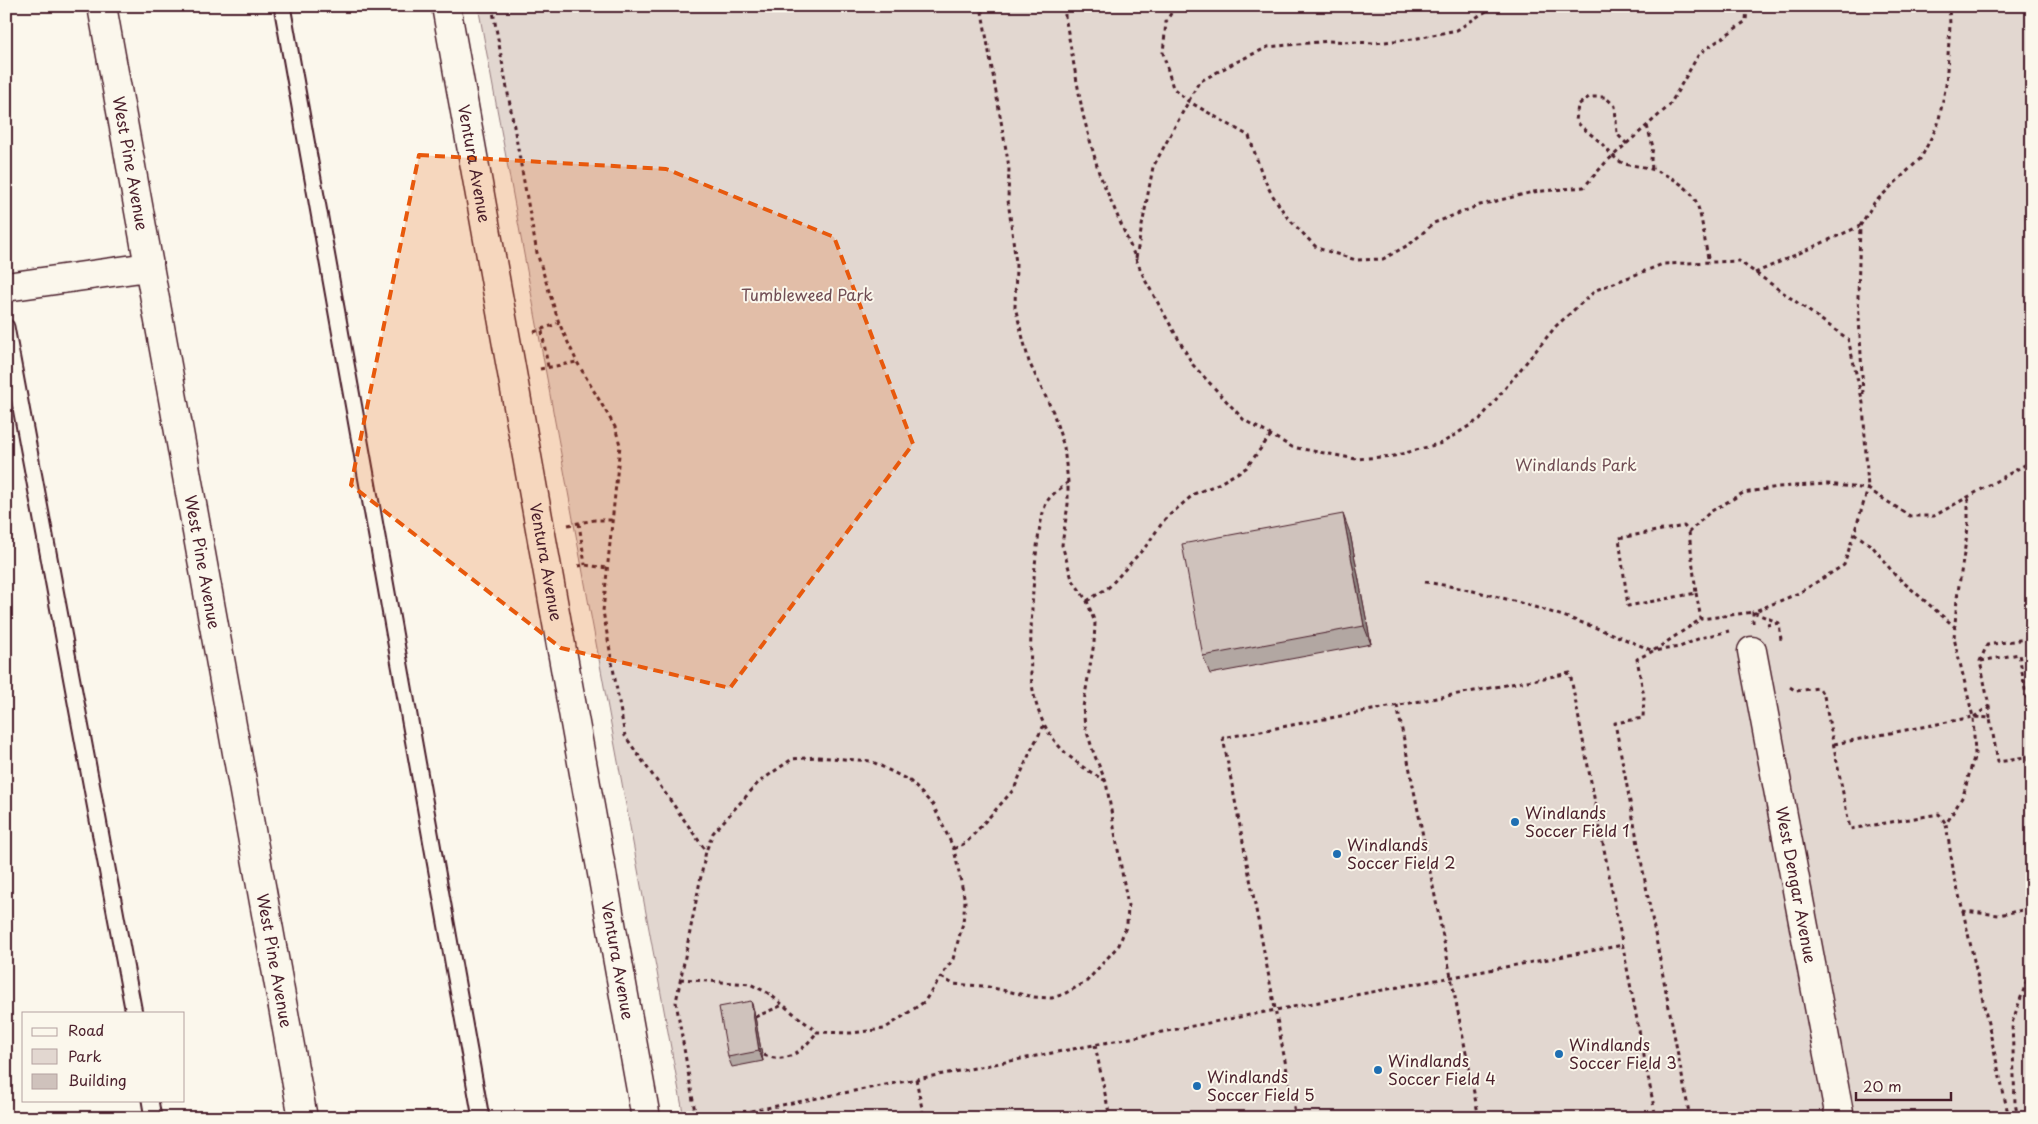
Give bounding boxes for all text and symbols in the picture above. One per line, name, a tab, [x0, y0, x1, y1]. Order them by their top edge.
street label: West Pine Avenue	[108, 94, 155, 233]
street label: Ventura Avenue	[453, 102, 498, 225]
park label: Tumbleweed Park	[741, 282, 873, 306]
park label: Windlands Park	[1515, 452, 1637, 476]
street label: West Pine Avenue	[180, 493, 227, 631]
street label: Ventura Avenue	[525, 501, 569, 623]
place label: Windlands Soccer Field 1	[1525, 800, 1629, 842]
street label: West Dengar Avenue	[1771, 804, 1824, 965]
marker: Windlands Soccer Field 1	[1509, 816, 1521, 828]
place label: Windlands Soccer Field 2	[1347, 832, 1456, 874]
marker: Windlands Soccer Field 2	[1331, 848, 1343, 860]
street label: West Pine Avenue	[252, 891, 299, 1030]
street label: Ventura Avenue	[596, 900, 641, 1022]
legend	[22, 1012, 185, 1102]
text: Road	[68, 1018, 104, 1041]
place label: Windlands Soccer Field 3	[1569, 1032, 1677, 1074]
text: Park	[68, 1044, 102, 1067]
place label: Windlands Soccer Field 4	[1388, 1048, 1496, 1090]
marker: Windlands Soccer Field 3	[1553, 1048, 1565, 1060]
place label: Windlands Soccer Field 5	[1207, 1064, 1315, 1106]
marker: Windlands Soccer Field 4	[1372, 1064, 1384, 1076]
text: Building	[68, 1068, 127, 1091]
scale bar	[1856, 1069, 1950, 1101]
text: 20 m	[1863, 1074, 1902, 1097]
marker: Windlands Soccer Field 5	[1191, 1080, 1203, 1092]

